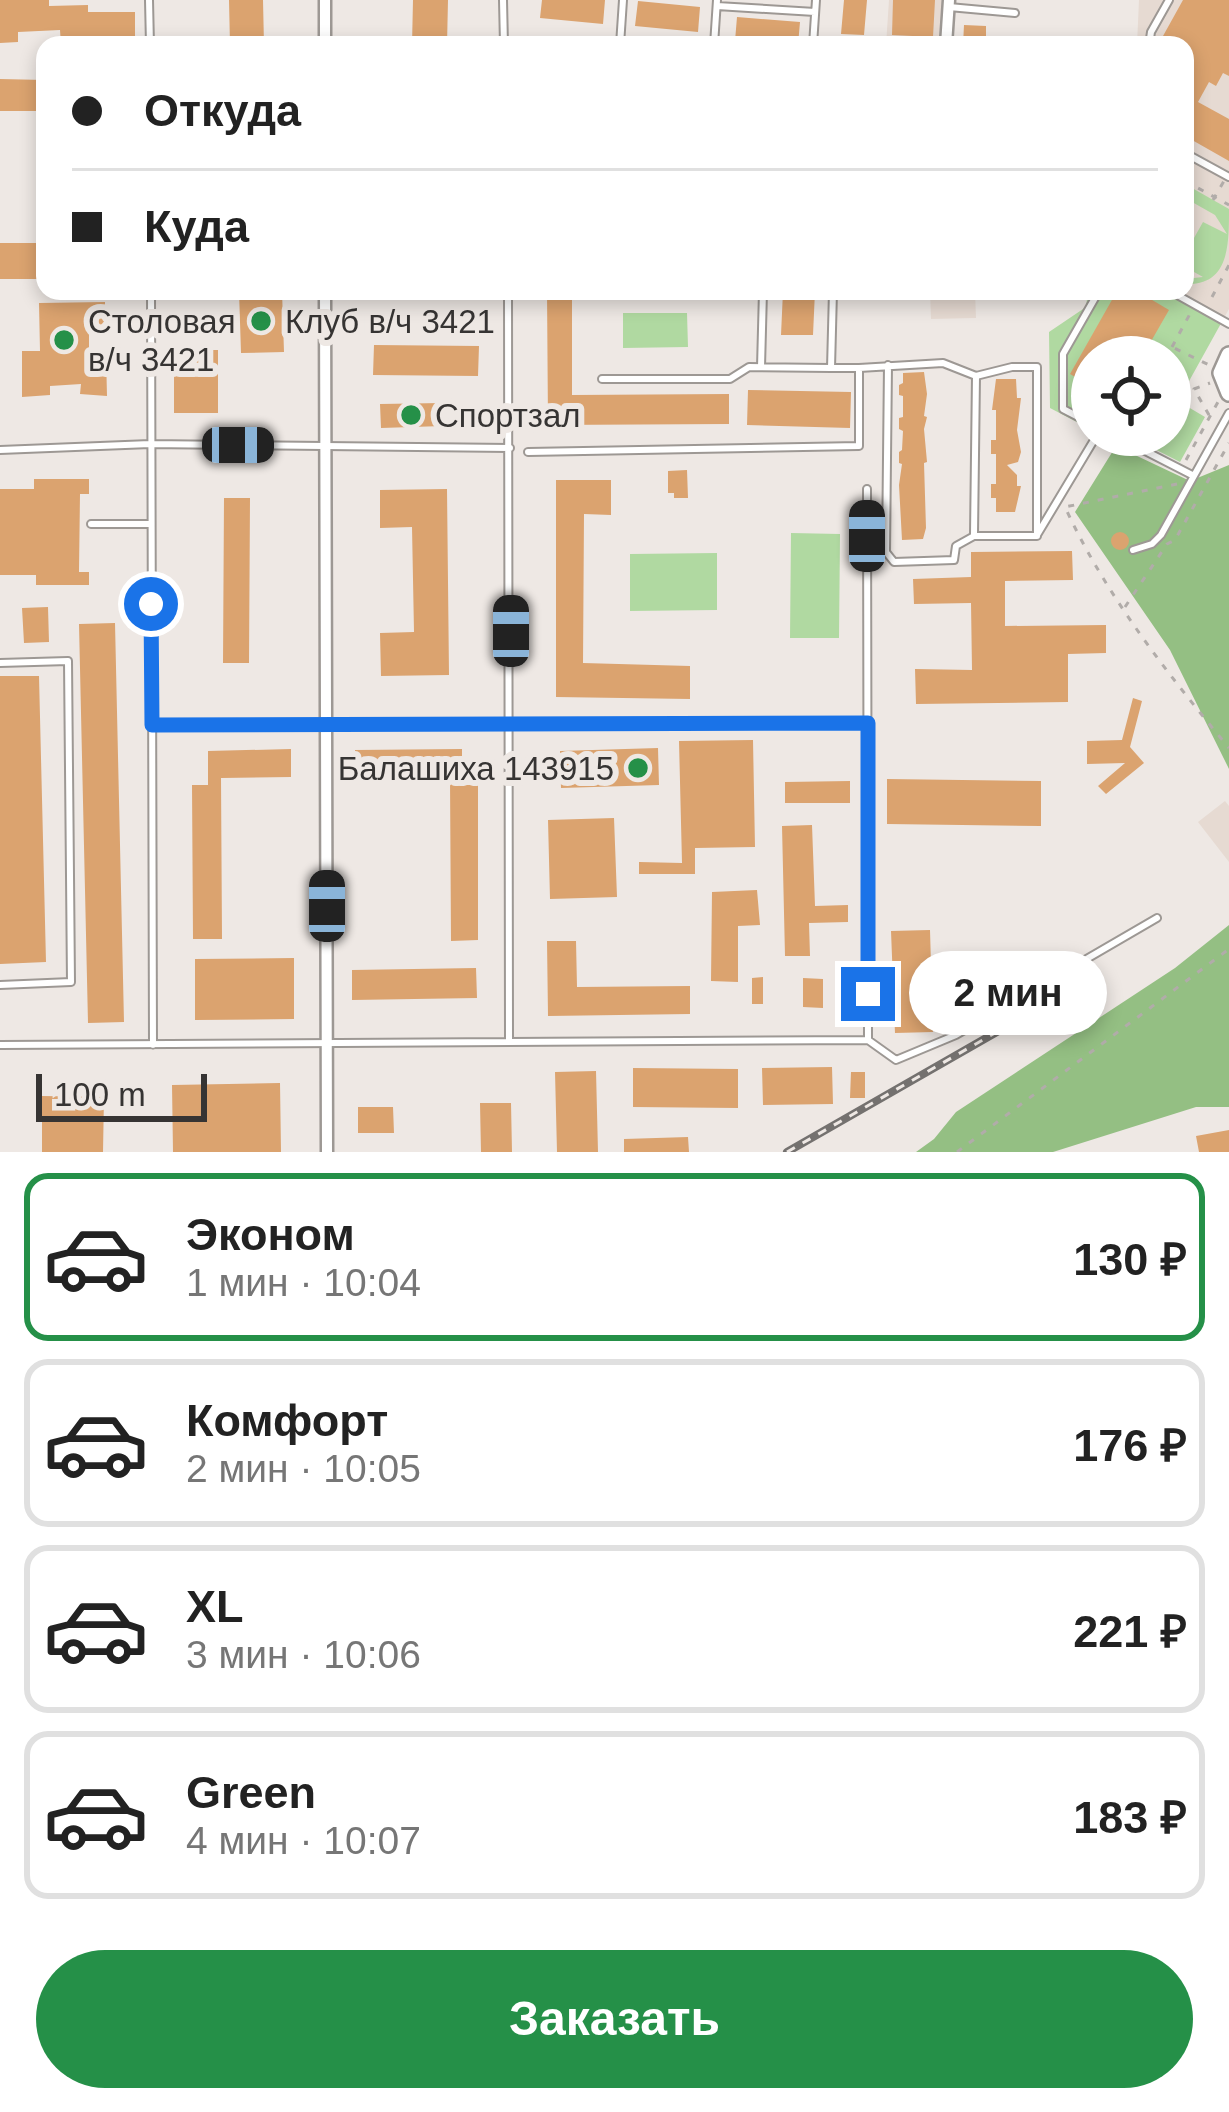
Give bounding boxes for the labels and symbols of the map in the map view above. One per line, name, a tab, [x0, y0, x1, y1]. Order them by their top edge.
place label: Столовая в/ч 3421	[88, 303, 236, 378]
place label: Клуб в/ч 3421	[285, 303, 495, 340]
marker: Клуб в/ч 3421	[248, 308, 274, 334]
marker: Столовая в/ч 3421	[51, 327, 77, 353]
place label: Спортзал	[435, 397, 581, 434]
marker: Спортзал	[398, 402, 424, 428]
car	[202, 427, 274, 463]
car	[849, 500, 885, 572]
route start	[124, 577, 178, 631]
car	[493, 595, 529, 667]
place label: Балашиха 143915	[338, 750, 614, 787]
marker: Балашиха 143915	[625, 755, 651, 781]
car	[309, 870, 345, 942]
callout: 2 мин	[910, 952, 1108, 1036]
route end	[841, 967, 895, 1021]
scale bar	[36, 1068, 207, 1121]

